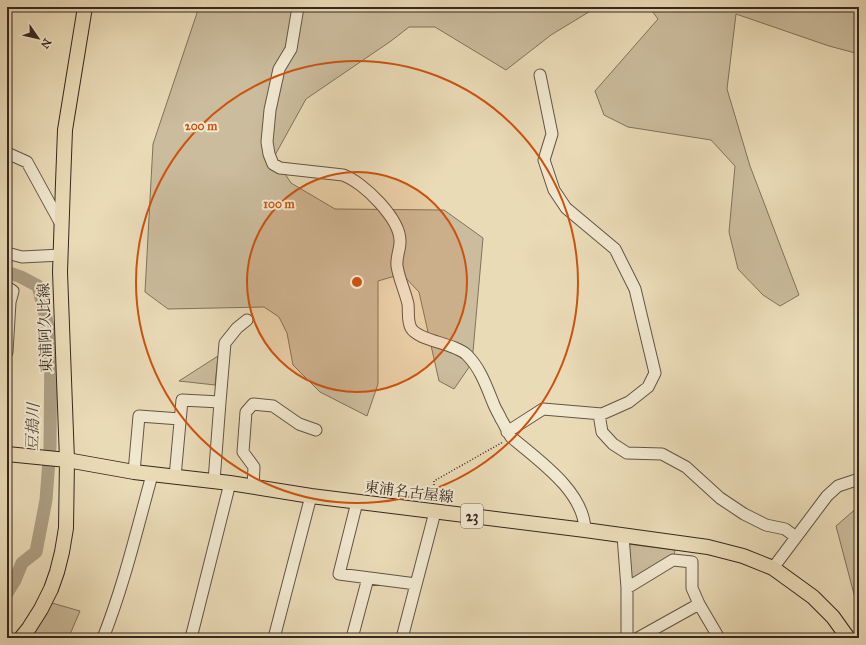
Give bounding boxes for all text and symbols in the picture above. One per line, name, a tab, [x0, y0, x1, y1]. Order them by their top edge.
north arrow	[18, 18, 58, 58]
text: N	[38, 36, 54, 51]
text: 200 m	[185, 119, 218, 133]
text: 100 m	[263, 197, 296, 211]
centre of rings	[350, 275, 364, 289]
street label: 東浦阿久比線	[34, 283, 56, 373]
water label: 豆搗川	[22, 401, 43, 451]
street label: 東浦名古屋線	[363, 478, 455, 506]
road number: 23	[461, 504, 483, 528]

